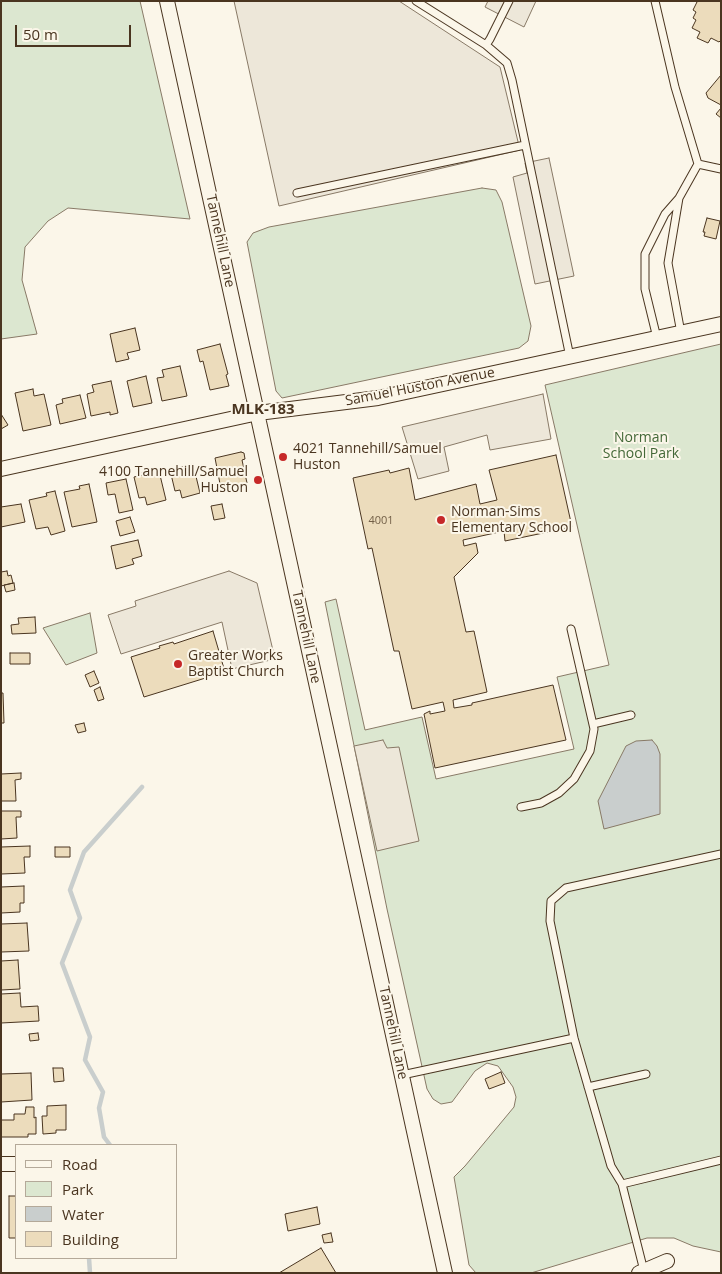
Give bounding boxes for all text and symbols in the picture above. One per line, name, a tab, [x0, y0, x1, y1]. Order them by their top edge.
scale bar	[18, 15, 134, 47]
text: 50 m	[23, 24, 58, 44]
street label: Tannehill Lane	[202, 193, 238, 289]
street label: Samuel Huston Avenue	[344, 364, 496, 410]
district label: MLK-183	[231, 401, 295, 419]
park label: Norman School Park	[603, 430, 679, 462]
place label: 4021 Tannehill/Samuel Huston	[293, 441, 442, 474]
marker: 4021 Tannehill/Samuel Huston	[277, 451, 289, 463]
place label: 4100 Tannehill/Samuel Huston	[99, 464, 248, 497]
marker: 4100 Tannehill/Samuel Huston	[252, 474, 264, 486]
place label: Norman-Sims Elementary School	[451, 504, 572, 536]
house number: 4001	[368, 514, 394, 528]
marker: Norman-Sims Elementary School	[435, 514, 447, 526]
street label: Tannehill Lane	[288, 589, 324, 685]
place label: Greater Works Baptist Church	[188, 648, 284, 680]
marker: Greater Works Baptist Church	[172, 658, 184, 670]
street label: Tannehill Lane	[375, 985, 411, 1081]
legend	[15, 1144, 178, 1259]
text: Road	[62, 1154, 98, 1174]
text: Park	[62, 1179, 93, 1199]
text: Water	[62, 1204, 104, 1224]
text: Building	[62, 1229, 119, 1249]

